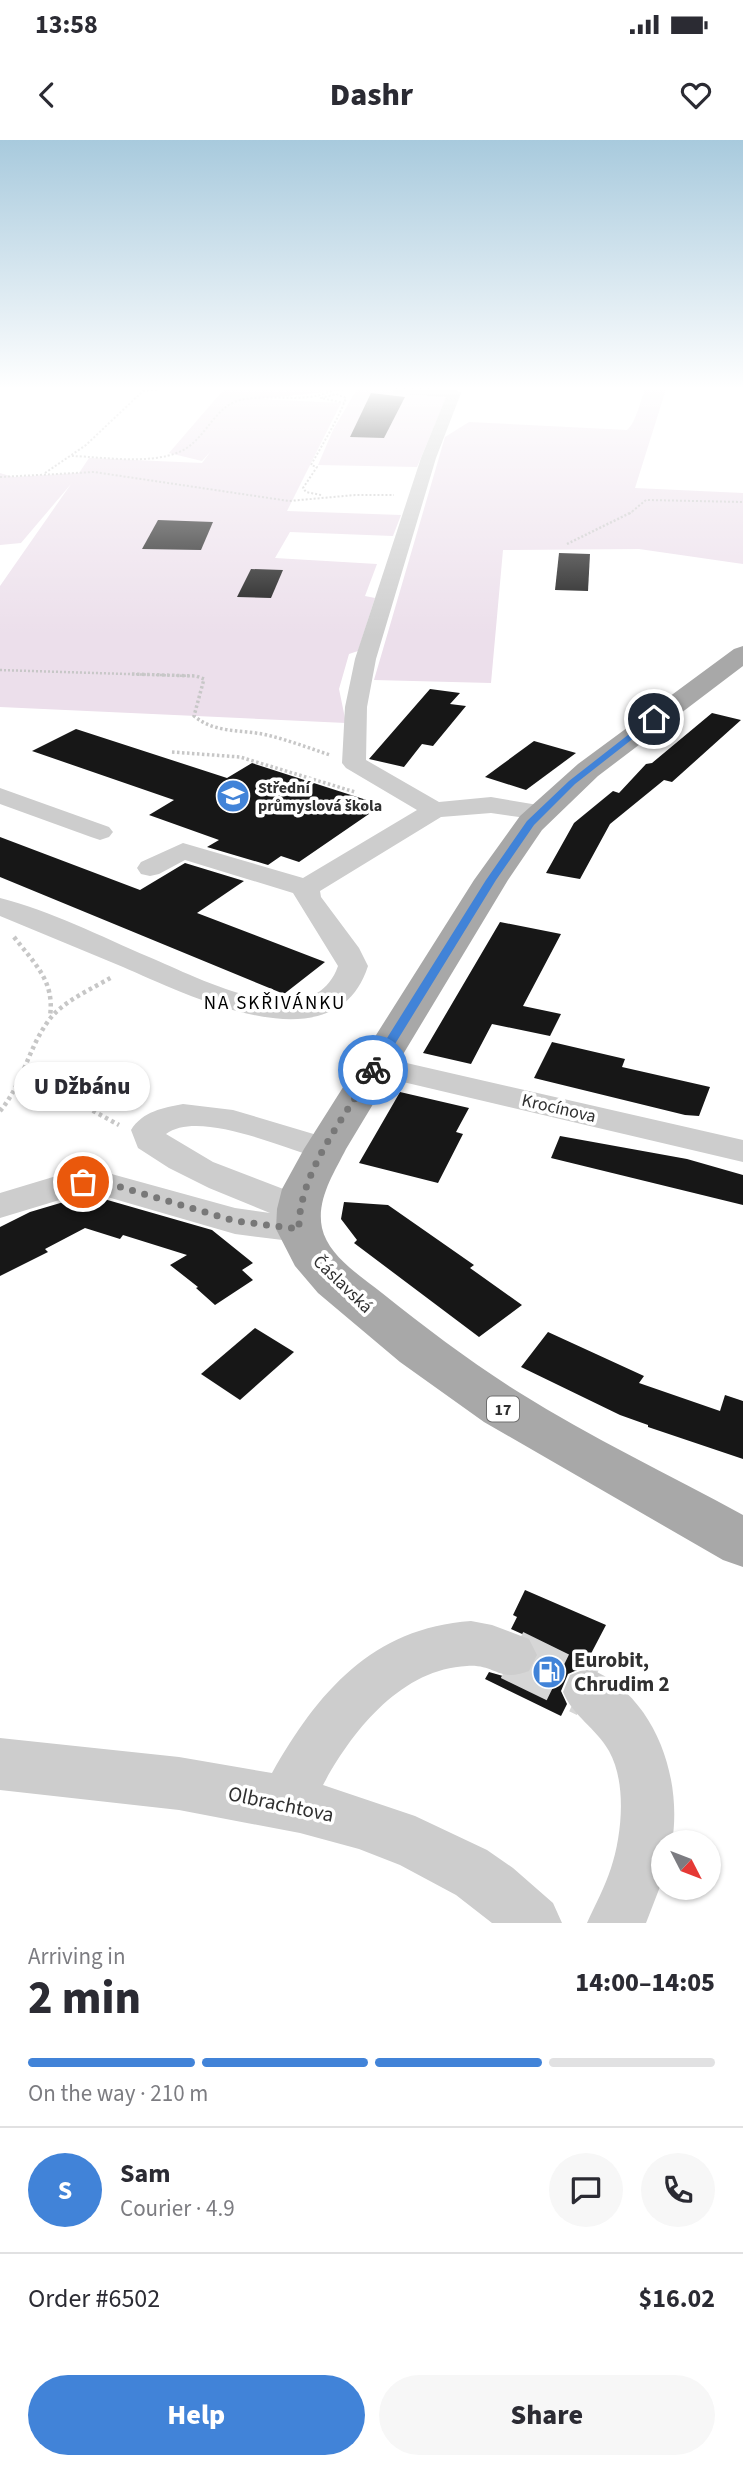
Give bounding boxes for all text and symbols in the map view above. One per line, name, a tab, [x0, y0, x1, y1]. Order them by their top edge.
text: 13:58	[35, 6, 98, 43]
text: Dashr	[330, 72, 413, 118]
icon: back	[28, 76, 66, 114]
icon: heart	[677, 76, 715, 114]
pin	[624, 689, 684, 749]
icon: home	[635, 700, 673, 738]
school or university icon: Střední průmyslová škola	[214, 777, 252, 815]
place label: Střední průmyslová škola	[258, 777, 382, 817]
district label: NA SKŘIVÁNKU	[204, 990, 346, 1017]
courier	[338, 1035, 408, 1105]
icon: bike	[354, 1051, 392, 1089]
callout: U Džbánu	[15, 1063, 151, 1112]
text: U Džbánu	[34, 1070, 130, 1103]
street label: Krocínova	[519, 1088, 599, 1129]
pin	[53, 1152, 113, 1212]
icon: bag	[64, 1163, 102, 1201]
street label: Čáslavská	[307, 1250, 378, 1319]
road number: 17	[487, 1396, 519, 1422]
place label: Eurobit, Chrudim 2	[574, 1645, 670, 1699]
fuel station icon: Eurobit, Chrudim 2	[530, 1653, 568, 1691]
street label: Olbrachtova	[225, 1778, 337, 1830]
north arrow	[651, 1830, 721, 1900]
map controls	[651, 1830, 721, 1900]
text: Arriving in	[28, 1940, 126, 1973]
text: 14:00–14:05	[575, 1964, 715, 2001]
text: 2 min	[28, 1966, 141, 2031]
text: On the way · 210 m	[28, 2077, 208, 2110]
button: chat	[549, 2153, 623, 2227]
button: phone	[641, 2153, 715, 2227]
text: Sam	[120, 2155, 170, 2192]
text: S	[58, 2172, 72, 2209]
text: Courier · 4.9	[120, 2192, 235, 2225]
text: Order #6502	[28, 2280, 160, 2317]
text: $16.02	[639, 2280, 715, 2317]
button: Help	[28, 2375, 365, 2455]
button: Share	[379, 2375, 715, 2455]

